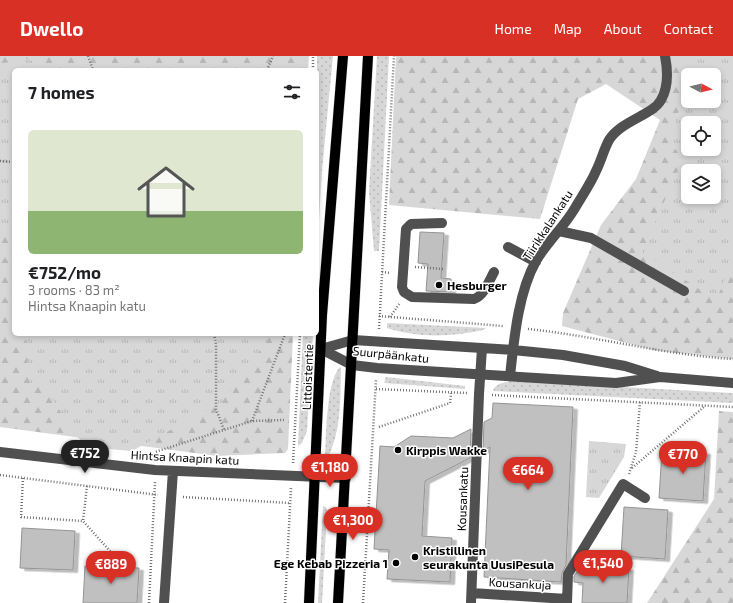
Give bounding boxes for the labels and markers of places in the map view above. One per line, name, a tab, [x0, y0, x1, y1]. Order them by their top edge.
place label: Hesburger	[447, 278, 507, 292]
marker: Hesburger	[434, 280, 444, 290]
pin: €752	[61, 440, 109, 474]
pin: €770	[659, 441, 707, 475]
place label: Kirppis Wakke	[406, 443, 487, 457]
marker: Kirppis Wakke	[393, 445, 403, 455]
pin: €1,180	[297, 454, 363, 488]
pin: €664	[504, 457, 552, 491]
pin: €1,300	[320, 507, 386, 541]
place label: Kristillinen seurakunta UusiPesula	[423, 543, 554, 571]
pin: €1,540	[570, 550, 636, 584]
pin: €889	[87, 551, 135, 585]
marker: Kristillinen seurakunta UusiPesula	[410, 552, 420, 562]
place label: Ege Kebab Pizzeria 1	[274, 556, 388, 570]
marker: Ege Kebab Pizzeria 1	[391, 558, 401, 568]

